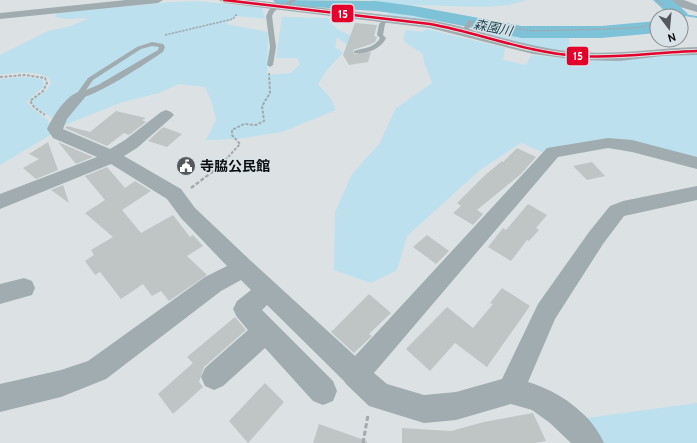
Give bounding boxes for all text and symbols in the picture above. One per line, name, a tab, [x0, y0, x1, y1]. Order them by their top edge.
line badge: 15	[331, 4, 354, 23]
text: 15	[338, 7, 348, 21]
north arrow	[649, 8, 689, 48]
water label: 森園川	[472, 15, 516, 39]
text: N	[666, 30, 677, 45]
line badge: 15	[566, 46, 589, 66]
text: 15	[573, 49, 583, 63]
public building icon: 寺脇公民館	[175, 155, 197, 177]
place label: 寺脇公民館	[200, 157, 270, 175]

